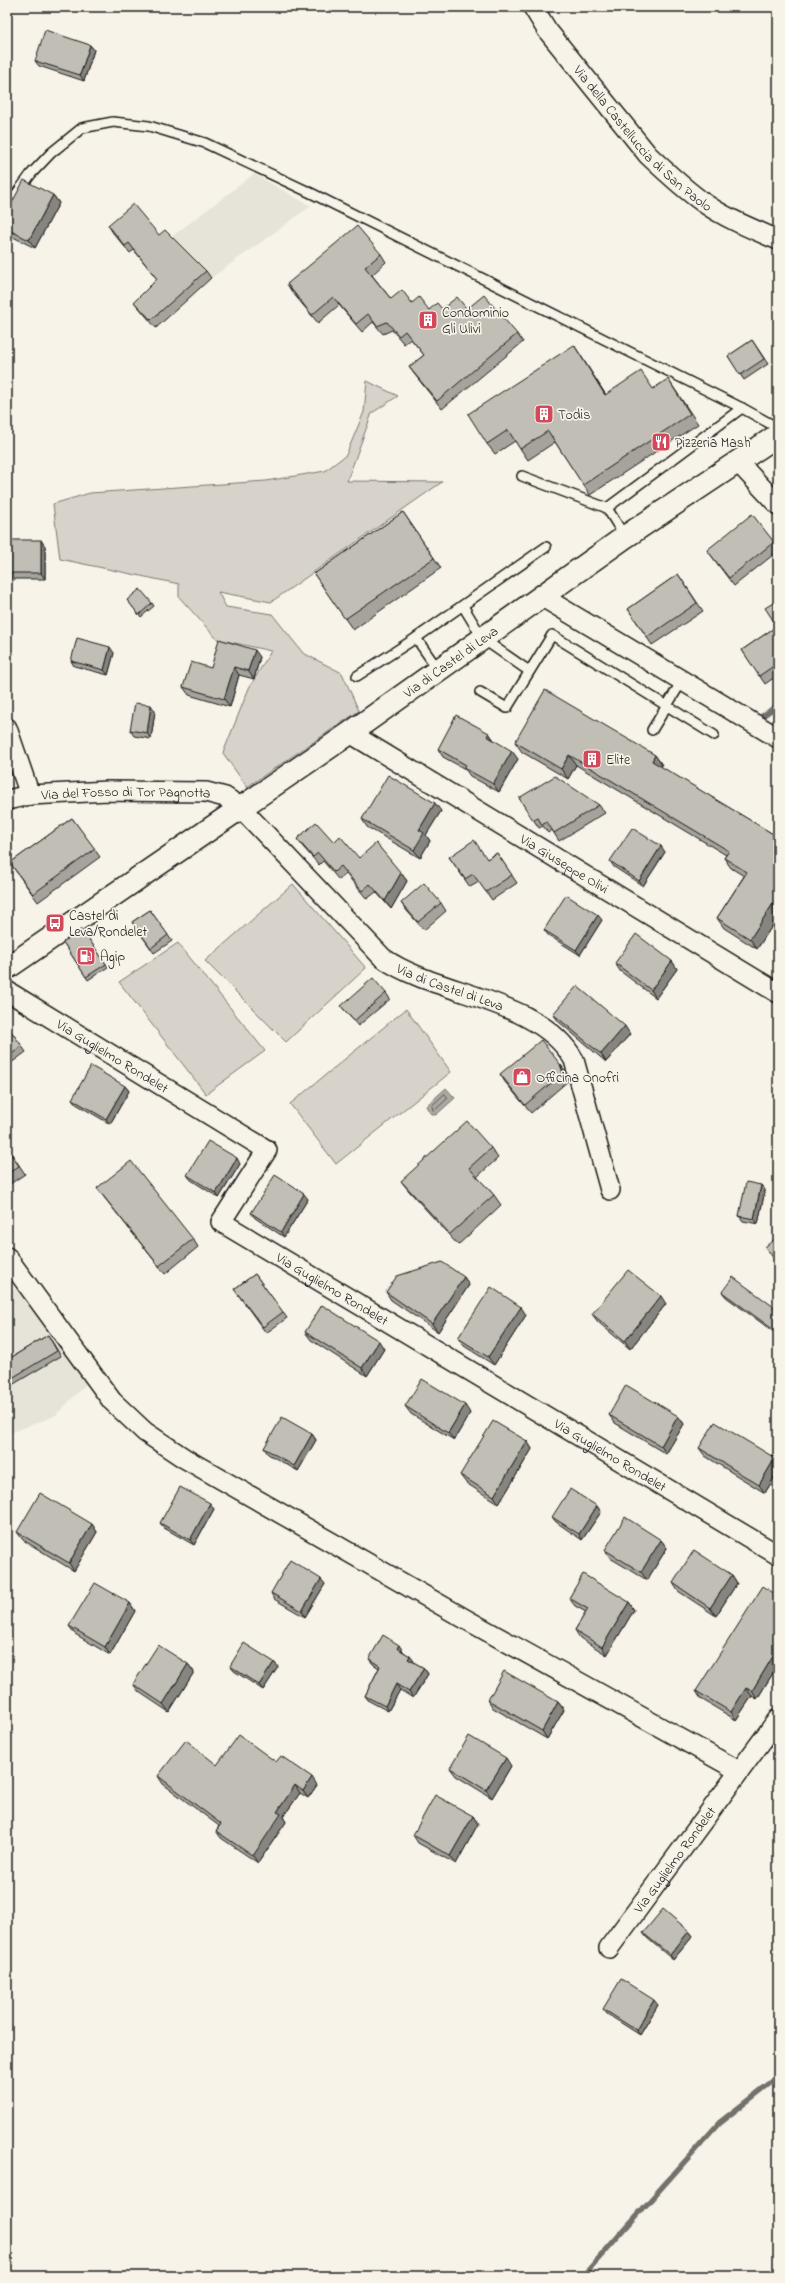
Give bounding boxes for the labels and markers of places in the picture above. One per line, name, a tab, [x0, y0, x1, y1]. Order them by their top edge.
place label: Condominio Gli Ulivi	[442, 303, 509, 340]
building icon: Condominio Gli Ulivi	[417, 309, 439, 331]
building icon: Todis	[533, 403, 555, 425]
place label: Todis	[558, 405, 590, 426]
restaurant icon: Pizzeria Mash	[650, 431, 672, 453]
place label: Pizzeria Mash	[675, 433, 751, 454]
building icon: Elite	[581, 748, 603, 770]
place label: Elite	[606, 750, 631, 771]
place label: Castel di Leva/Rondelet	[69, 906, 147, 943]
bus stop icon: Castel di Leva/Rondelet	[44, 912, 66, 934]
fuel station icon: Agip	[75, 945, 97, 967]
place label: Agip	[100, 947, 125, 969]
shop icon: Officina Onofri	[511, 1066, 533, 1088]
place label: Officina Onofri	[536, 1068, 619, 1089]

